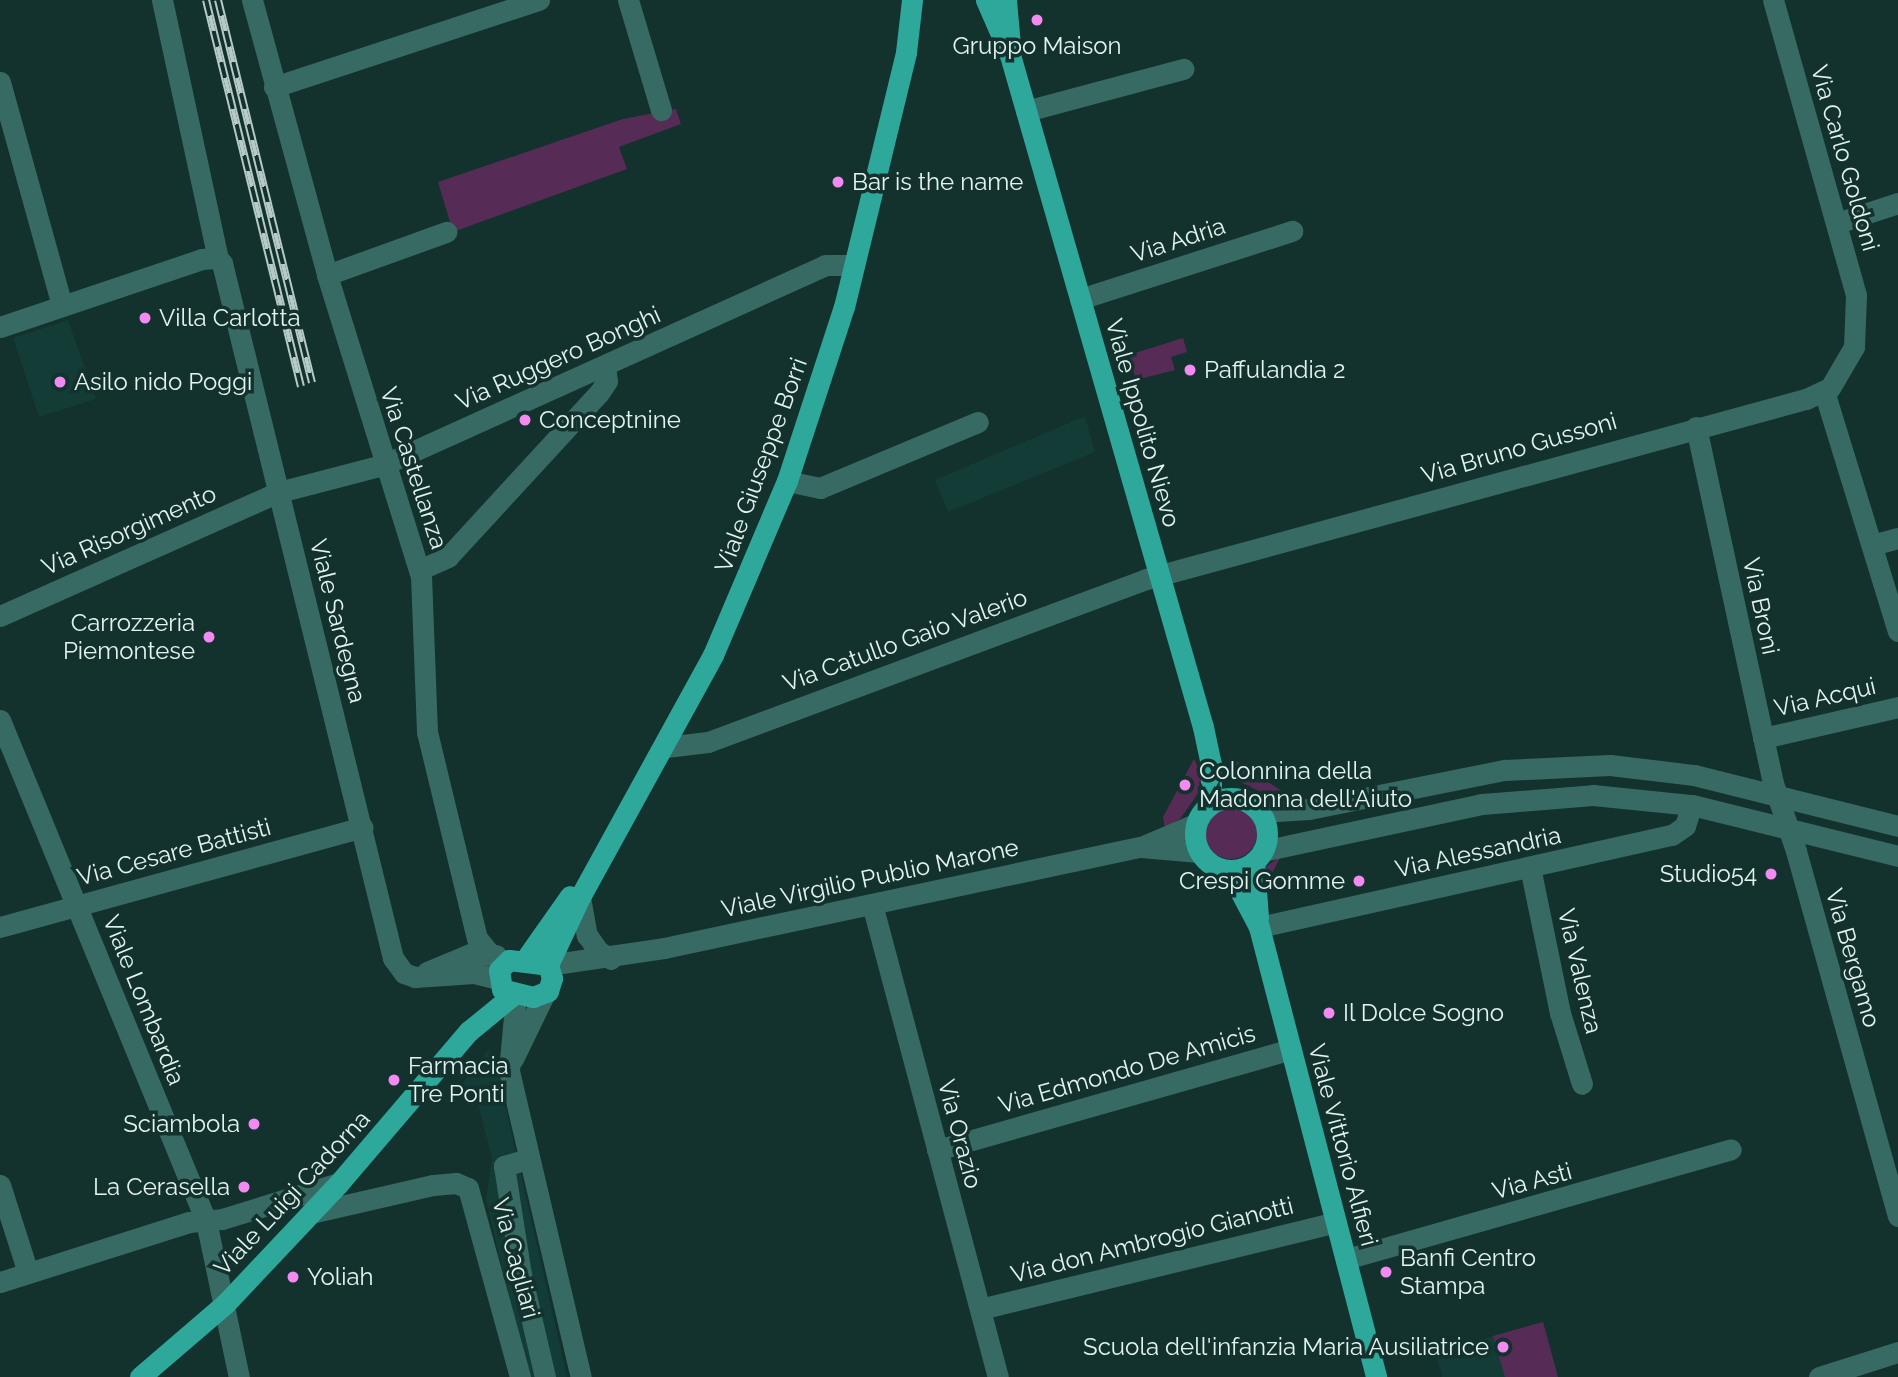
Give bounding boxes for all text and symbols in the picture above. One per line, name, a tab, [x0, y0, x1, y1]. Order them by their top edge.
marker: Gruppo Maison	[1029, 12, 1045, 28]
place label: Gruppo Maison	[953, 32, 1121, 60]
street label: Via Carlo Goldoni	[1805, 62, 1885, 254]
place label: Bar is the name	[852, 168, 1024, 196]
marker: Bar is the name	[830, 174, 846, 190]
street label: Via Adria	[1127, 211, 1229, 269]
street label: Via Ruggero Bonghi	[451, 300, 665, 416]
place label: Villa Carlotta	[159, 304, 301, 332]
marker: Villa Carlotta	[137, 310, 153, 326]
street label: Viale Ippolito Nievo	[1099, 316, 1187, 530]
street label: Viale Giuseppe Borri	[709, 354, 813, 576]
place label: Paffulandia 2	[1204, 356, 1345, 384]
marker: Paffulandia 2	[1182, 362, 1198, 378]
place label: Asilo nido Poggi	[74, 368, 252, 396]
marker: Asilo nido Poggi	[52, 374, 68, 390]
street label: Via Castellanza	[374, 383, 454, 553]
place label: Conceptnine	[539, 406, 681, 434]
street label: Via Bruno Gussoni	[1418, 406, 1620, 490]
marker: Conceptnine	[517, 412, 533, 428]
street label: Via Risorgimento	[37, 479, 221, 581]
street label: Viale Sardegna	[304, 536, 372, 706]
street label: Via Broni	[1737, 555, 1785, 657]
street label: Via Catullo Gaio Valerio	[779, 582, 1031, 698]
place label: Carrozzeria Piemontese	[63, 609, 195, 665]
marker: Carrozzeria Piemontese	[201, 629, 217, 645]
street label: Via Acqui	[1771, 671, 1879, 723]
place label: Colonnina della Madonna dell'Aiuto	[1199, 757, 1412, 813]
marker: Colonnina della Madonna dell'Aiuto	[1177, 777, 1193, 793]
street label: Via Cesare Battisti	[74, 812, 274, 892]
street label: Via Alessandria	[1392, 820, 1564, 884]
street label: Viale Virgilio Publio Marone	[718, 832, 1022, 924]
place label: Studio54	[1660, 860, 1757, 888]
marker: Studio54	[1763, 866, 1779, 882]
place label: Crespi Gomme	[1179, 867, 1345, 895]
marker: Crespi Gomme	[1351, 873, 1367, 889]
street label: Via Bergamo	[1819, 885, 1887, 1031]
street label: Via Valenza	[1552, 905, 1608, 1037]
street label: Viale Lombardia	[97, 911, 191, 1089]
place label: Il Dolce Sogno	[1343, 999, 1505, 1027]
marker: Il Dolce Sogno	[1321, 1005, 1337, 1021]
street label: Via Edmondo De Amicis	[995, 1018, 1259, 1120]
street label: Viale Vittorio Alfieri	[1302, 1040, 1384, 1250]
place label: Farmacia Tre Ponti	[408, 1052, 509, 1108]
marker: Farmacia Tre Ponti	[386, 1072, 402, 1088]
street label: Via Orazio	[932, 1076, 988, 1192]
street label: Viale Luigi Cadorna	[208, 1104, 376, 1282]
place label: Sciambola	[123, 1110, 240, 1138]
marker: Sciambola	[246, 1116, 262, 1132]
street label: Via Asti	[1489, 1157, 1575, 1205]
place label: La Cerasella	[93, 1173, 230, 1201]
marker: La Cerasella	[236, 1179, 252, 1195]
street label: Via don Ambrogio Gianotti	[1007, 1191, 1297, 1289]
street label: Via Cagliari	[486, 1195, 546, 1321]
place label: Banfi Centro Stampa	[1400, 1244, 1536, 1300]
place label: Yoliah	[307, 1263, 374, 1291]
marker: Banfi Centro Stampa	[1378, 1264, 1394, 1280]
marker: Yoliah	[285, 1269, 301, 1285]
place label: Scuola dell'infanzia Maria Ausiliatrice	[1082, 1333, 1489, 1361]
marker: Scuola dell'infanzia Maria Ausiliatrice	[1495, 1339, 1511, 1355]

